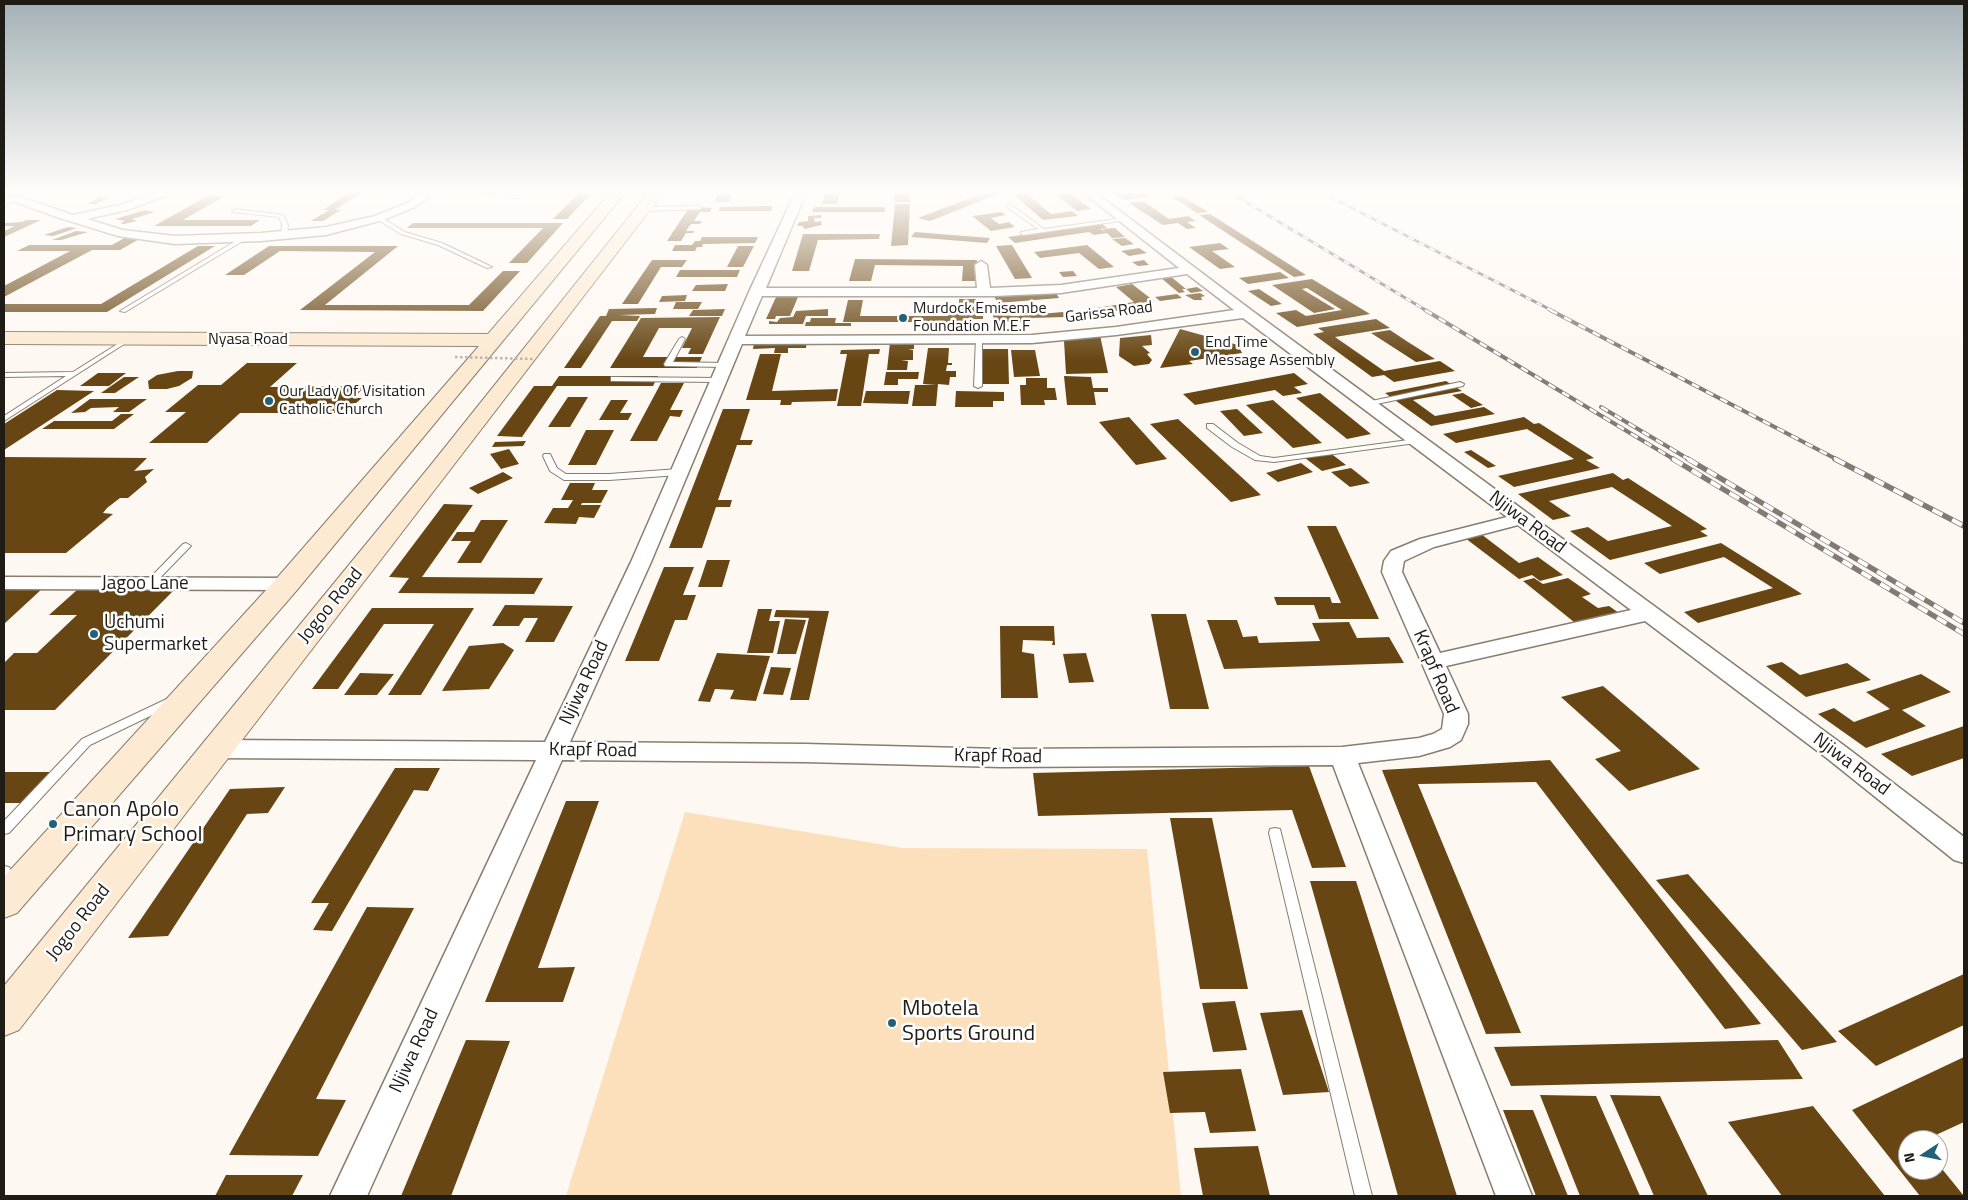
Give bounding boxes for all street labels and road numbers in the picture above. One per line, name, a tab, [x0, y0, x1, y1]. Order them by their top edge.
street label: Garissa Road	[1064, 298, 1154, 328]
street label: Nyasa Road	[208, 330, 288, 350]
street label: Njiwa Road	[1484, 487, 1570, 559]
street label: Jogoo Road	[294, 564, 368, 648]
street label: Jagoo Lane	[101, 573, 189, 595]
street label: Krapf Road	[1407, 627, 1463, 717]
street label: Njiwa Road	[556, 637, 614, 729]
street label: Njiwa Road	[1808, 729, 1894, 801]
street label: Krapf Road	[549, 739, 637, 763]
street label: Krapf Road	[954, 745, 1042, 769]
street label: Jogoo Road	[42, 880, 116, 966]
street label: Njiwa Road	[386, 1005, 444, 1097]

